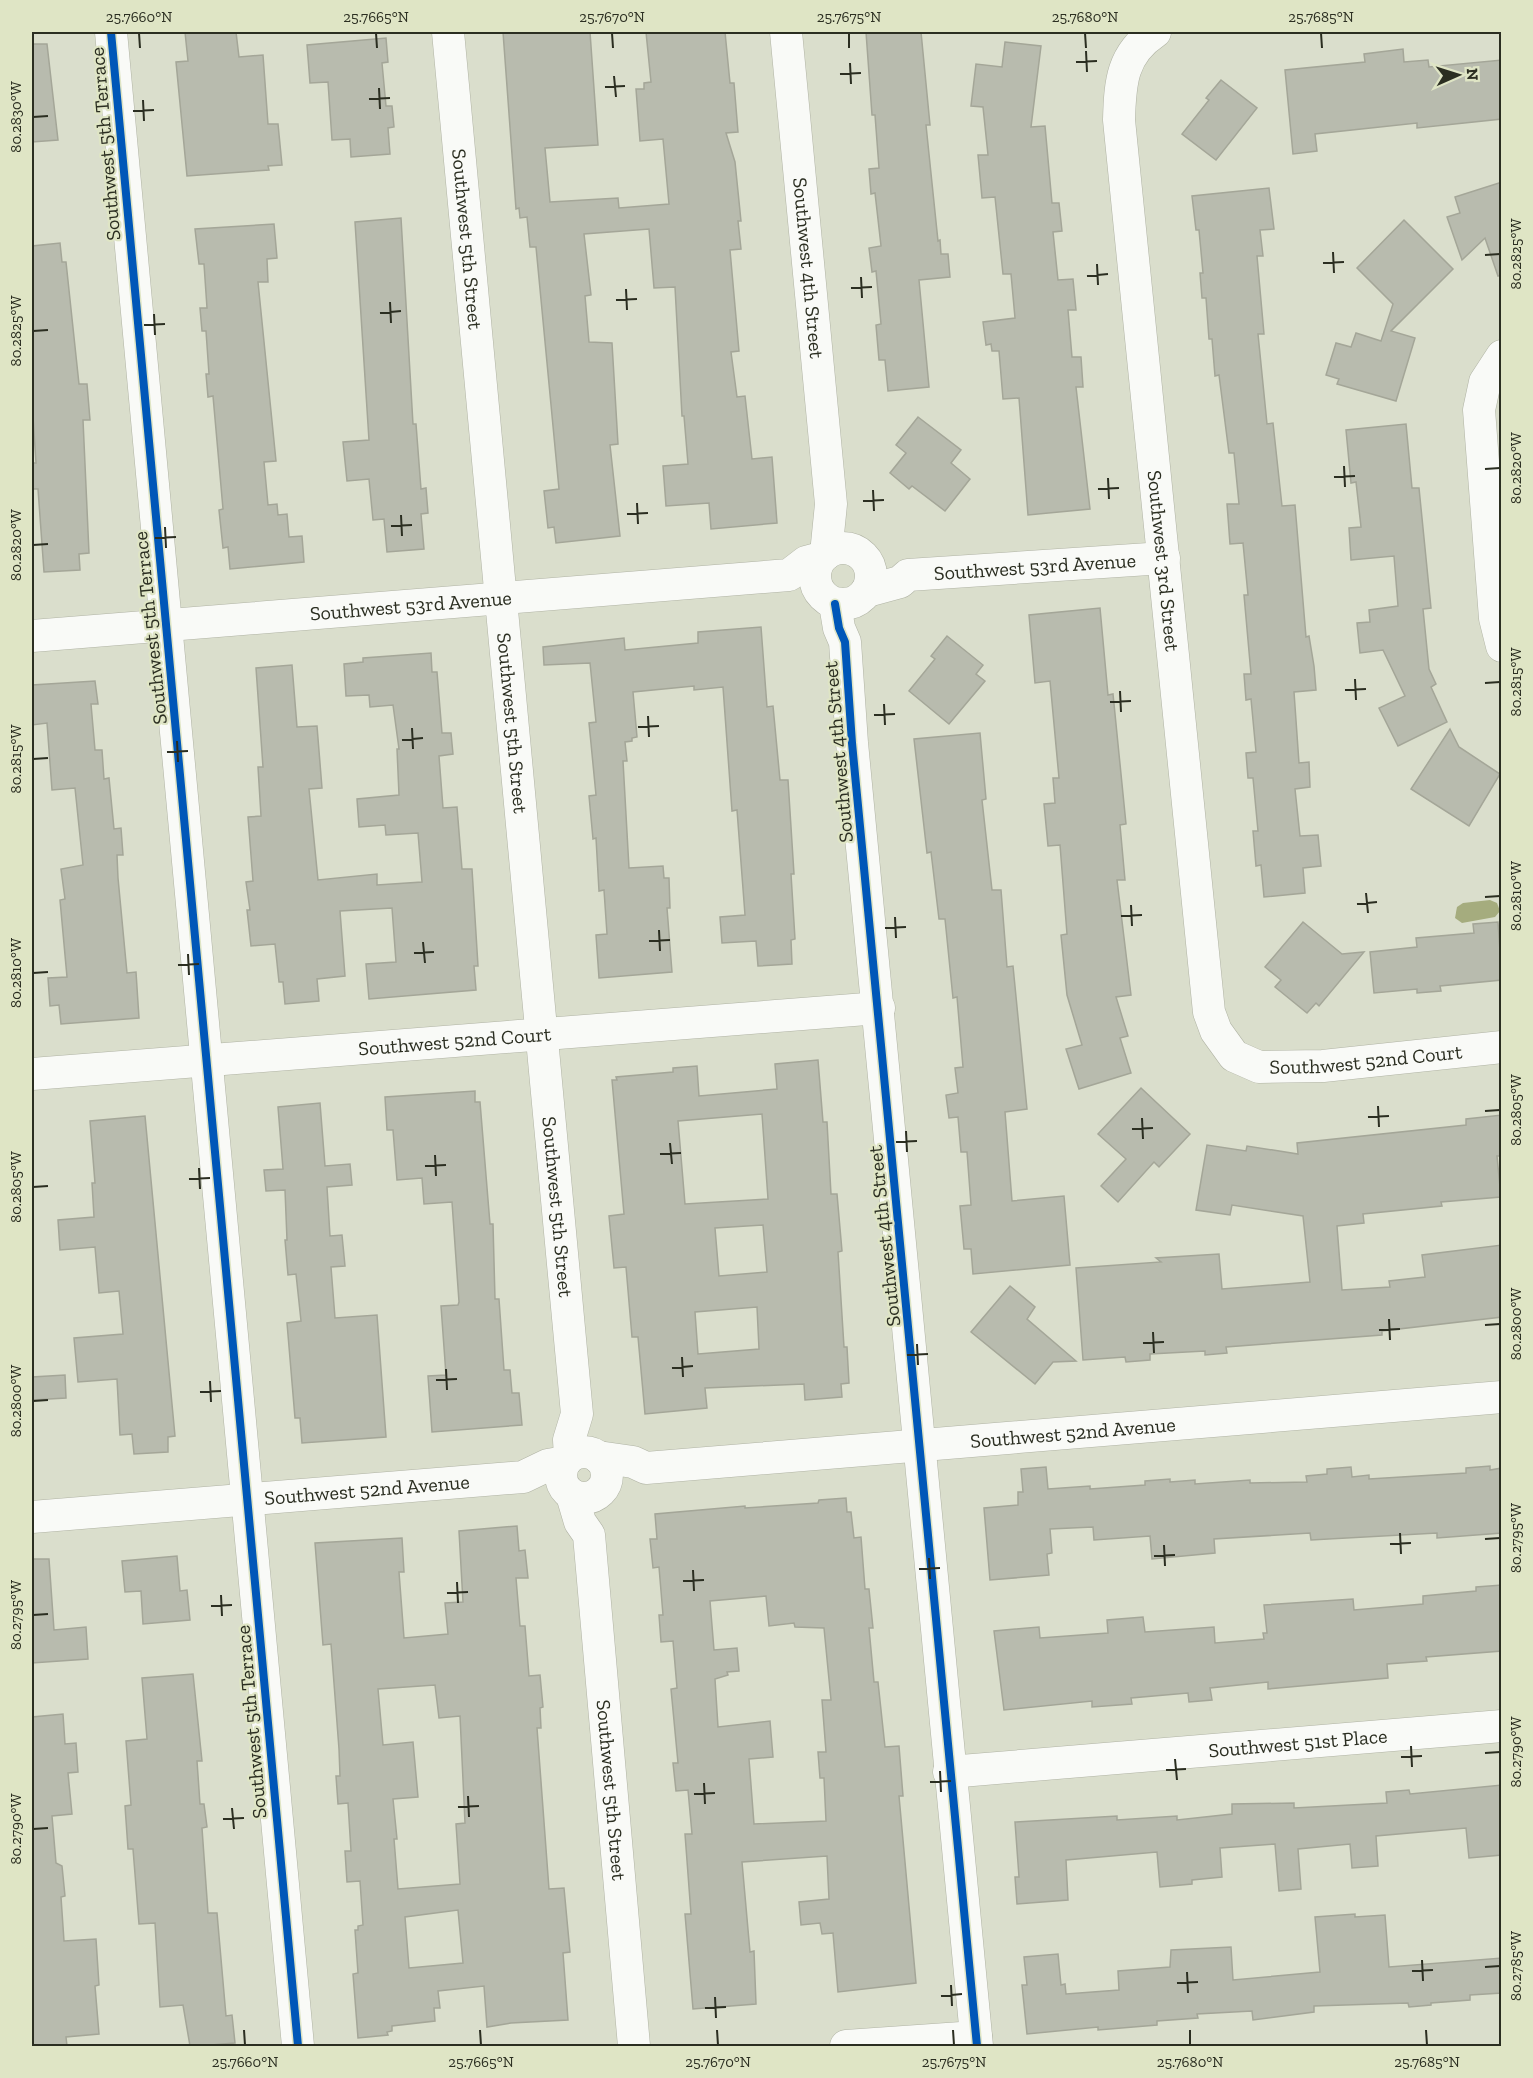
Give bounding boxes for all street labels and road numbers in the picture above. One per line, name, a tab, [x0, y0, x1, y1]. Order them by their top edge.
street label: Southwest 5th Terrace	[85, 46, 125, 242]
street label: Southwest 5th Street	[447, 148, 488, 331]
street label: Southwest 4th Street	[788, 176, 829, 360]
street label: Southwest 3rd Street	[1142, 469, 1185, 653]
street label: Southwest 5th Terrace	[128, 530, 172, 726]
street label: Southwest 53rd Avenue	[933, 548, 1137, 585]
street label: Southwest 53rd Avenue	[309, 585, 513, 626]
street label: Southwest 5th Street	[492, 631, 533, 815]
street label: Southwest 4th Street	[818, 660, 858, 844]
street label: Southwest 52nd Court	[357, 1022, 553, 1061]
street label: Southwest 52nd Court	[1269, 1039, 1464, 1079]
street label: Southwest 5th Street	[537, 1115, 578, 1299]
street label: Southwest 4th Street	[862, 1144, 905, 1328]
street label: Southwest 52nd Avenue	[969, 1412, 1177, 1453]
street label: Southwest 52nd Avenue	[263, 1469, 471, 1510]
street label: Southwest 5th Terrace	[231, 1624, 271, 1820]
street label: Southwest 5th Street	[592, 1699, 631, 1882]
street label: Southwest 51st Place	[1207, 1724, 1388, 1762]

